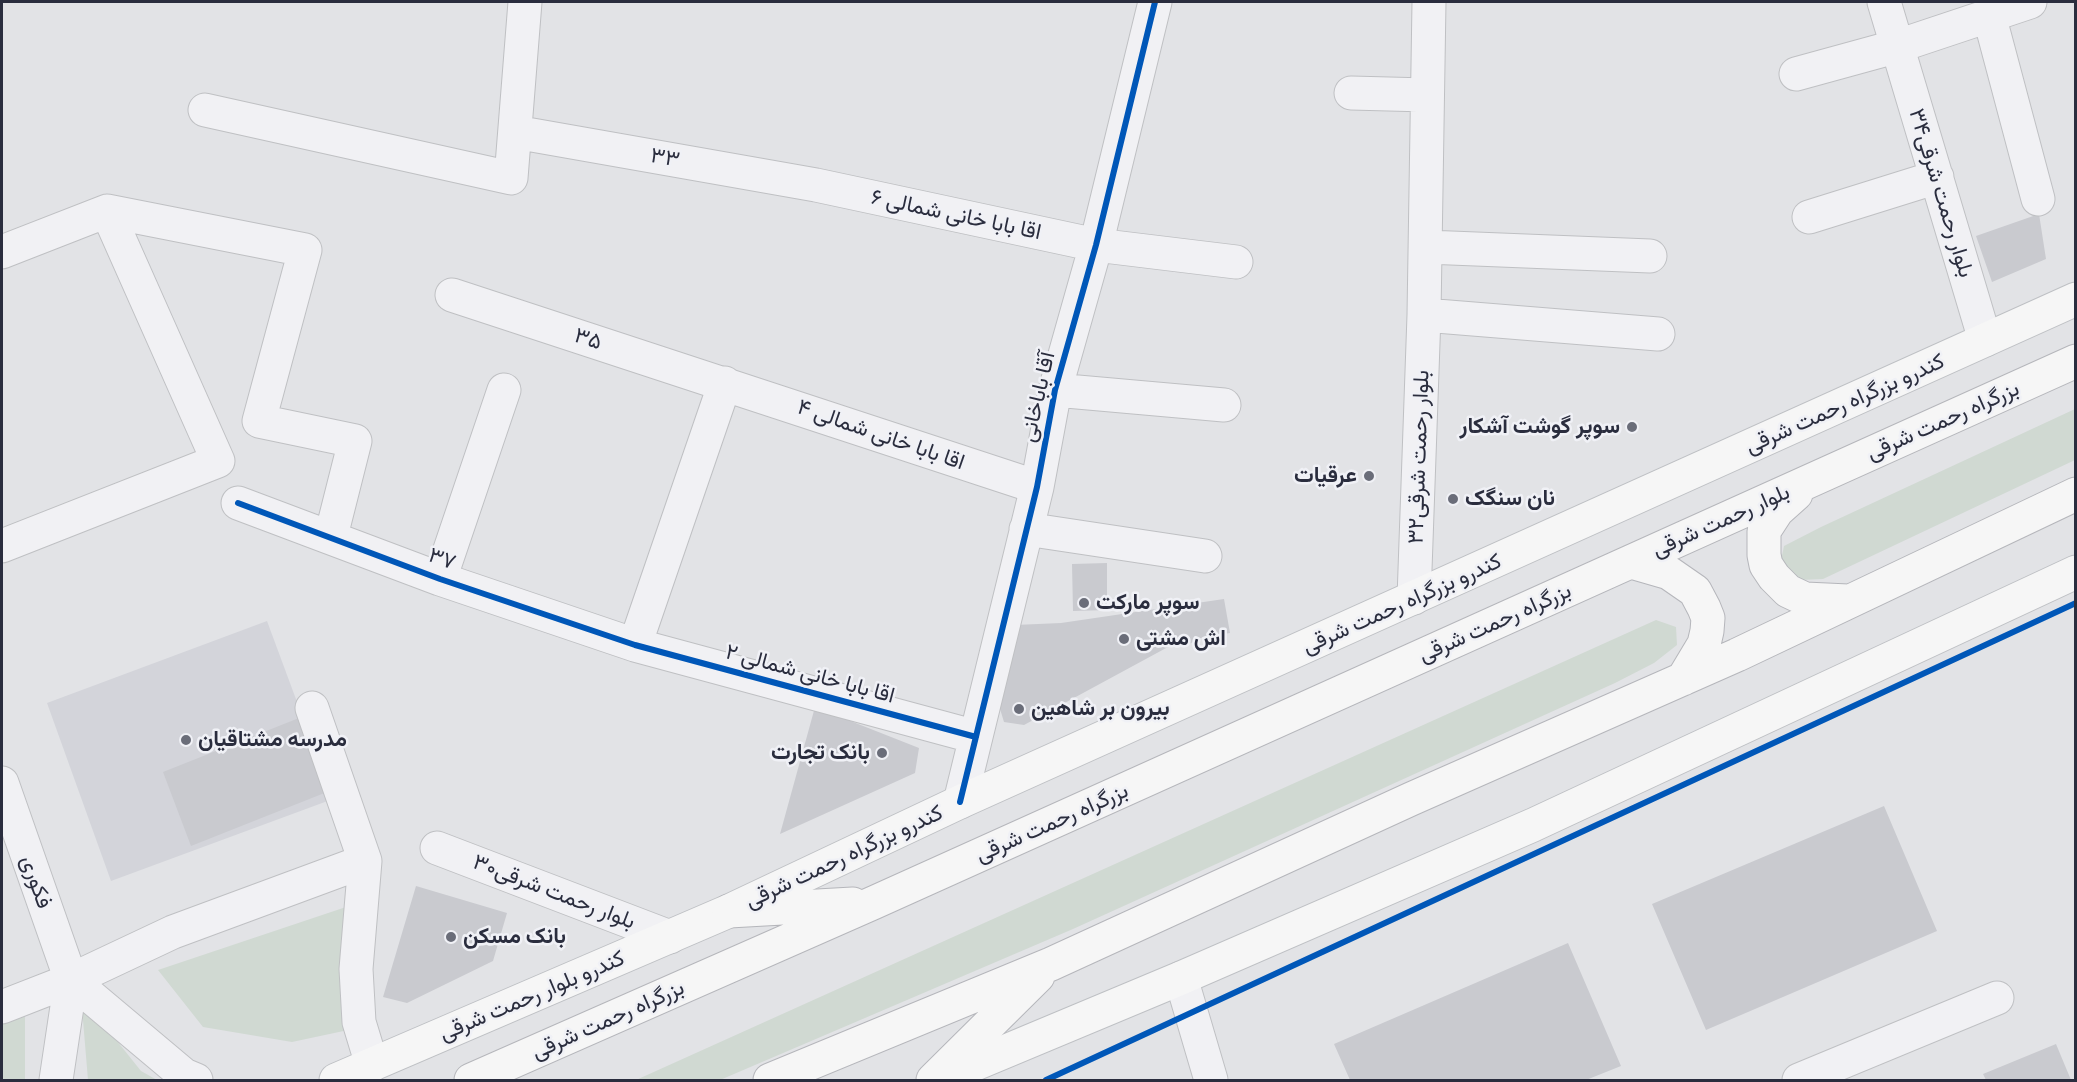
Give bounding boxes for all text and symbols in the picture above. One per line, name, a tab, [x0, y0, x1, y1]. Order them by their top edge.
street label: بلوار رحمت شرقی۳۴	[1903, 105, 1979, 281]
street label: ۳۳	[648, 142, 682, 174]
street label: ۶ اقا بابا خانی شمالی	[869, 184, 1043, 246]
street label: ۳۵	[571, 322, 605, 356]
street label: کندرو بزرگراه رحمت شرقی	[1741, 348, 1949, 460]
street label: آقا باباخانی	[1015, 349, 1061, 445]
street label: بلوار رحمت شرقی۳۲	[1403, 370, 1435, 544]
street label: بزرگراه رحمت شرقی	[1863, 376, 2023, 466]
street label: ۴ اقا بابا خانی شمالی	[794, 394, 968, 476]
place label: سوپر گوشت آشکار	[1459, 414, 1620, 440]
marker: سوپر گوشت آشکار	[1625, 420, 1639, 434]
place label: عرقیات	[1294, 463, 1357, 489]
marker: عرقیات	[1362, 469, 1376, 483]
street label: بلوار رحمت شرقی	[1648, 479, 1794, 563]
place label: نان سنگک	[1465, 486, 1555, 512]
marker: نان سنگک	[1446, 492, 1460, 506]
street label: ۳۷	[425, 542, 459, 576]
street label: کندرو بزرگراه رحمت شرقی	[1298, 548, 1506, 660]
street label: بزرگراه رحمت شرقی	[1415, 578, 1575, 668]
place label: سوپر مارکت	[1096, 590, 1200, 616]
marker: سوپر مارکت	[1077, 596, 1091, 610]
place label: اش مشتی	[1136, 626, 1226, 652]
marker: اش مشتی	[1117, 632, 1131, 646]
street label: ۲ اقا بابا خانی شمالی	[722, 639, 898, 709]
place label: بیرون بر شاهین	[1031, 696, 1170, 722]
marker: بیرون بر شاهین	[1012, 702, 1026, 716]
place label: مدرسه مشتاقیان	[198, 727, 347, 753]
marker: مدرسه مشتاقیان	[179, 733, 193, 747]
place label: بانک تجارت	[771, 740, 870, 766]
marker: بانک تجارت	[875, 746, 889, 760]
street label: بزرگراه رحمت شرقی	[972, 778, 1132, 868]
street label: کندرو بزرگراه رحمت شرقی	[741, 800, 947, 914]
street label: بلوار رحمت شرقی۳۰	[469, 849, 639, 935]
street label: فکوری	[15, 852, 57, 912]
place label: بانک مسکن	[463, 924, 566, 950]
marker: بانک مسکن	[444, 930, 458, 944]
street label: کندرو بلوار رحمت شرقی	[435, 945, 629, 1047]
street label: بزرگراه رحمت شرقی	[528, 975, 688, 1065]

